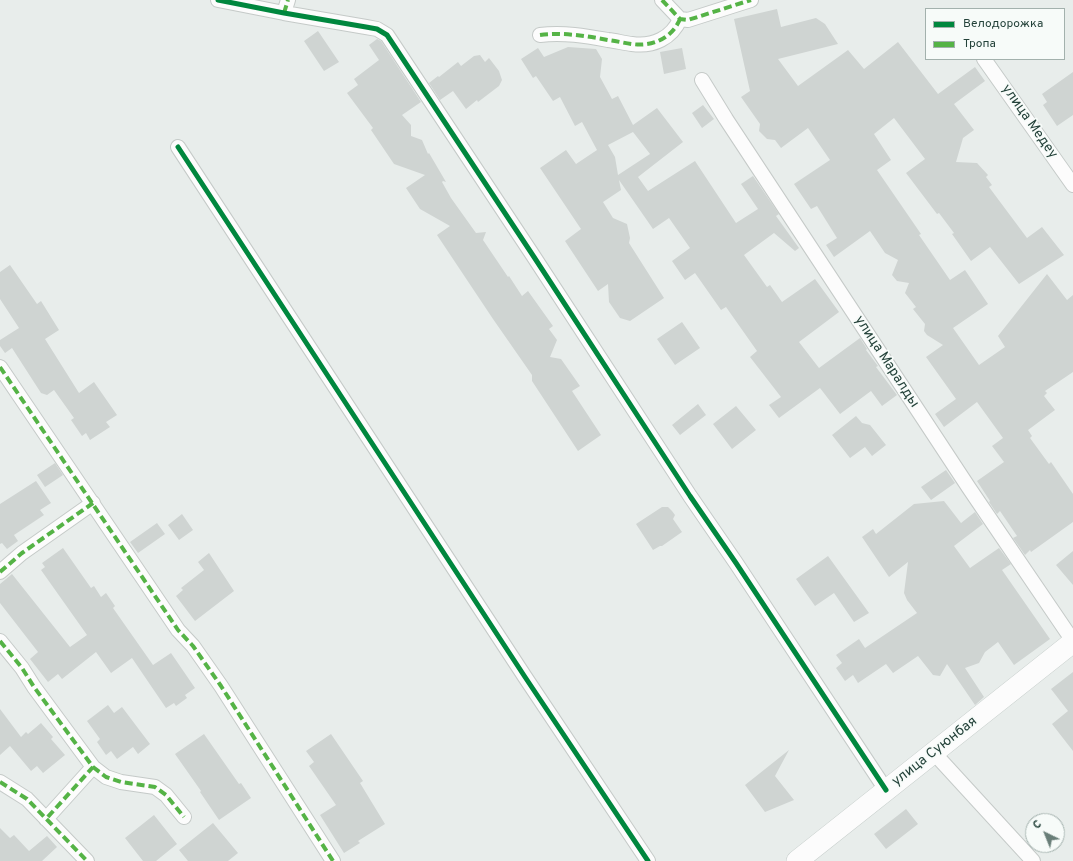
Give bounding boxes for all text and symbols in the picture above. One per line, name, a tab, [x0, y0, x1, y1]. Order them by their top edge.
legend	[925, 8, 1065, 60]
text: Велодорожка	[963, 16, 1043, 32]
text: Тропа	[963, 36, 996, 52]
street label: улица Медеу	[997, 82, 1061, 162]
street label: улица Маралды	[850, 313, 922, 411]
street label: улица Суюнбая	[889, 714, 981, 790]
north arrow	[1025, 813, 1065, 853]
text: С	[1030, 817, 1045, 832]

